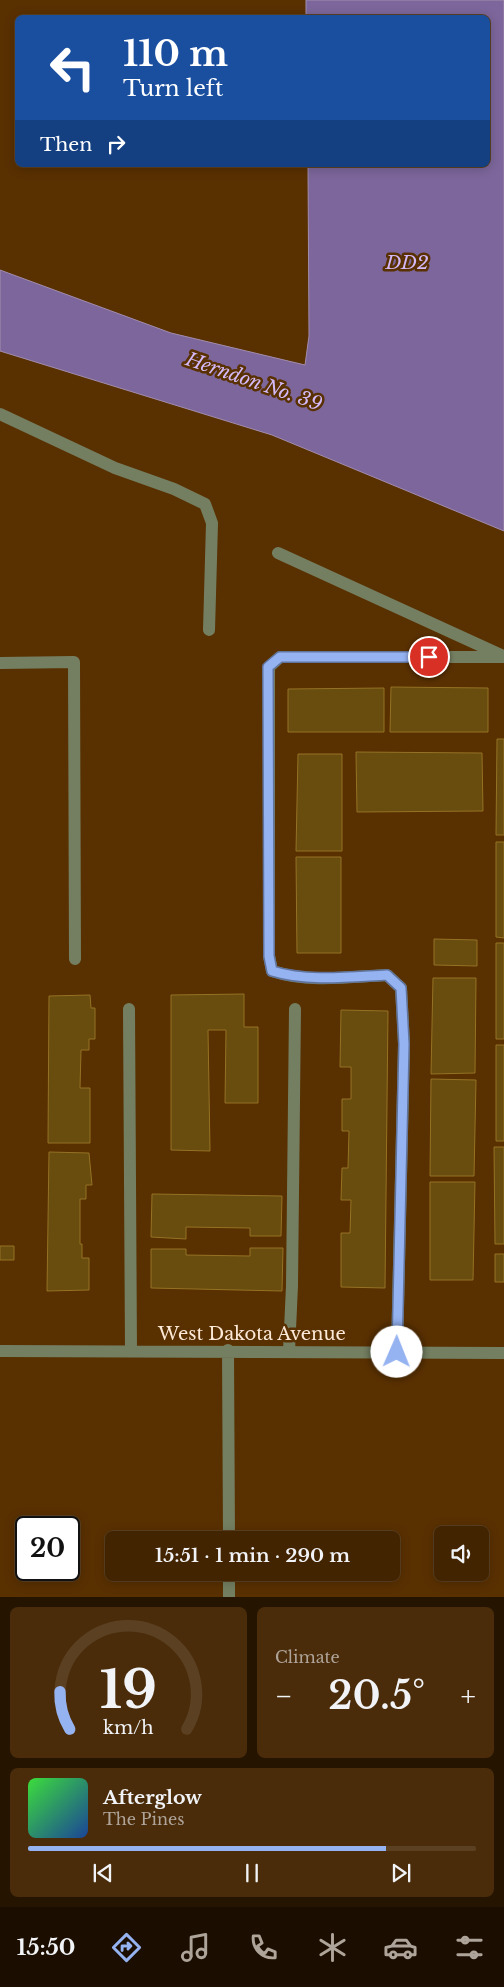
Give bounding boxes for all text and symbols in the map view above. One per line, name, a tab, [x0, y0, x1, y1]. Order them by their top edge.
text: 110 m	[123, 32, 228, 75]
icon: left	[40, 35, 105, 100]
text: Turn left	[123, 75, 223, 102]
icon: right	[102, 130, 130, 158]
text: Then	[40, 133, 92, 156]
water label: DD2	[384, 251, 429, 274]
water label: Herndon No. 39	[182, 347, 325, 416]
pin	[408, 636, 450, 678]
icon: arrive	[415, 643, 443, 671]
street label: West Dakota Avenue	[157, 1323, 346, 1345]
position arrow	[370, 1325, 422, 1377]
speed limit sign: 20	[15, 1516, 80, 1581]
map controls	[434, 1526, 489, 1581]
button: sound	[434, 1526, 489, 1581]
text: 15:51 · 1 min · 290 m	[155, 1544, 350, 1567]
text: Climate	[275, 1647, 340, 1667]
text: 19	[100, 1658, 157, 1722]
text: 20.5°	[328, 1672, 425, 1719]
text: −	[275, 1679, 293, 1714]
text: +	[461, 1679, 476, 1714]
text: km/h	[103, 1717, 154, 1739]
text: Afterglow	[103, 1786, 202, 1809]
text: The Pines	[103, 1809, 185, 1829]
icon: previous	[89, 1859, 117, 1887]
icon: pause	[238, 1859, 266, 1887]
icon: next	[387, 1859, 415, 1887]
icon: directions	[109, 1930, 144, 1965]
icon: music	[178, 1930, 213, 1965]
icon: phone	[246, 1930, 281, 1965]
icon: climate	[315, 1930, 350, 1965]
icon: car	[383, 1930, 418, 1965]
icon: filters	[452, 1930, 487, 1965]
text: 15:50	[17, 1934, 75, 1961]

